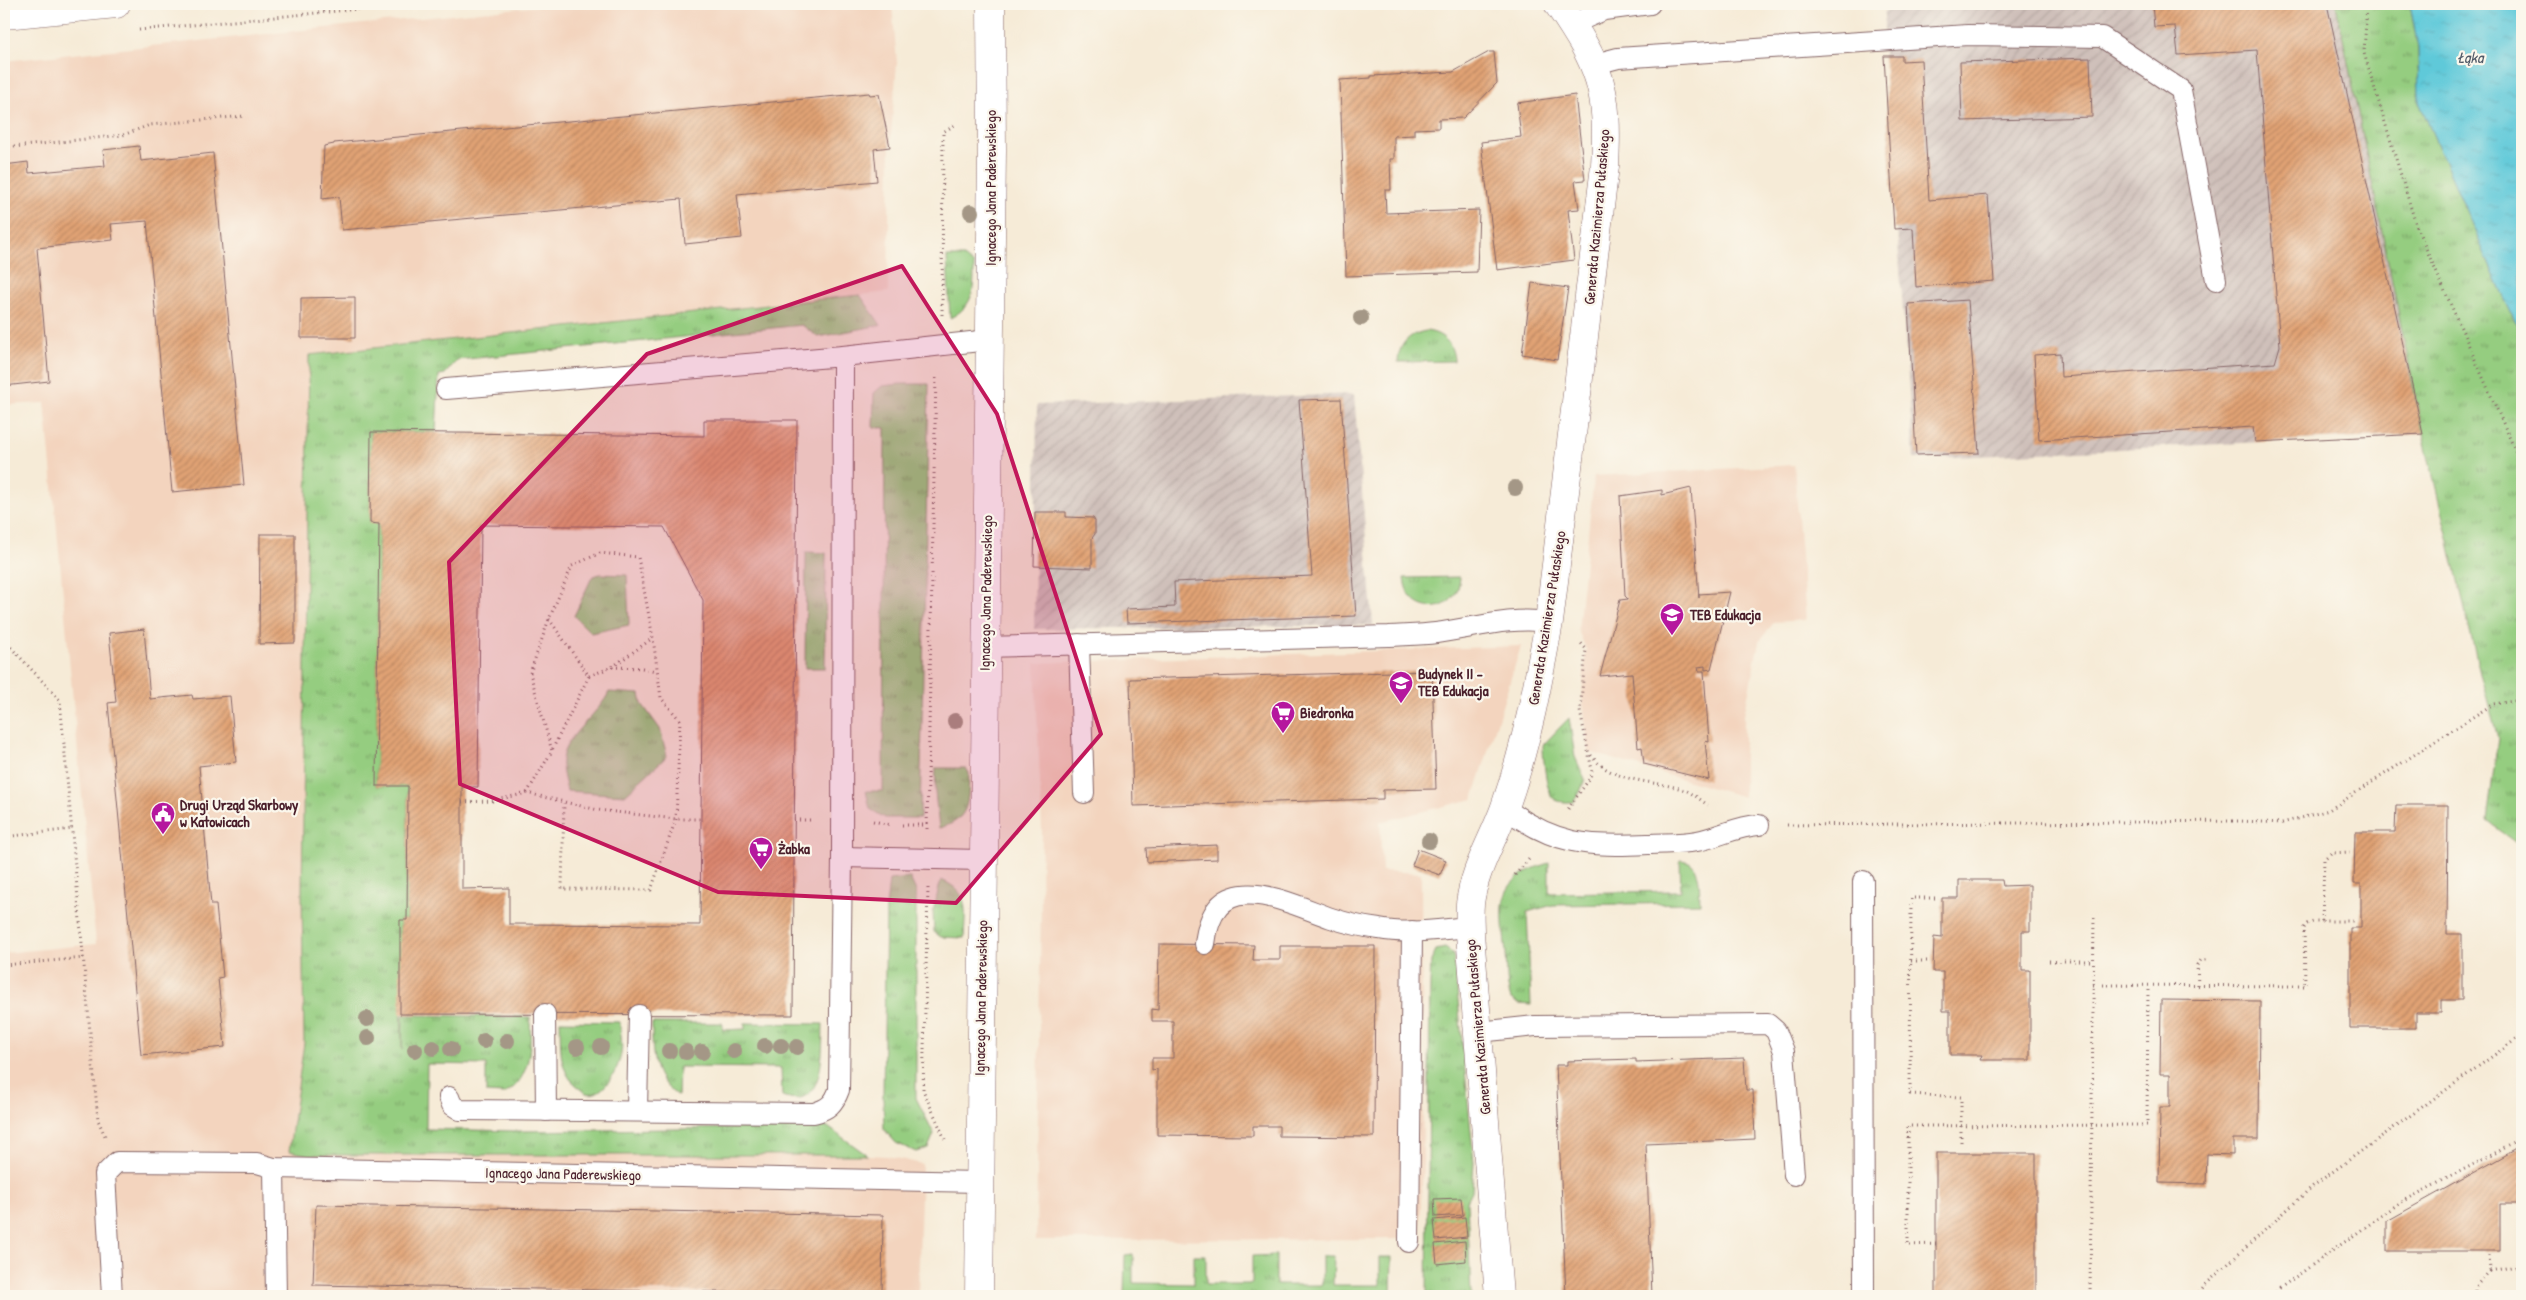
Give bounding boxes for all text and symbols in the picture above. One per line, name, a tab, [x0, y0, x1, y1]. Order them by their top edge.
water label: Łąka	[2457, 46, 2485, 68]
street label: Ignacego Jana Paderewskiego	[980, 110, 1001, 266]
street label: Generała Kazimierza Pułaskiego	[1578, 128, 1615, 306]
street label: Ignacego Jana Paderewskiego	[974, 515, 997, 671]
street label: Generała Kazimierza Pułaskiego	[1522, 529, 1571, 706]
school or university icon: TEB Edukacja	[1659, 602, 1685, 636]
place label: TEB Edukacja	[1689, 604, 1761, 625]
place label: Budynek II - TEB Edukacja	[1417, 663, 1489, 701]
school or university icon: Budynek II - TEB Edukacja	[1388, 670, 1414, 704]
supermarket icon: Biedronka	[1270, 700, 1296, 734]
place label: Biedronka	[1300, 702, 1354, 723]
place label: Drugi Urząd Skarbowy w Katowicach	[180, 794, 299, 832]
public building icon: Drugi Urząd Skarbowy w Katowicach	[150, 801, 176, 835]
supermarket icon: Żabka	[748, 836, 774, 870]
place label: Żabka	[778, 838, 810, 859]
street label: Ignacego Jana Paderewskiego	[969, 920, 992, 1076]
street label: Generała Kazimierza Pułaskiego	[1459, 938, 1496, 1116]
street label: Ignacego Jana Paderewskiego	[485, 1162, 641, 1185]

